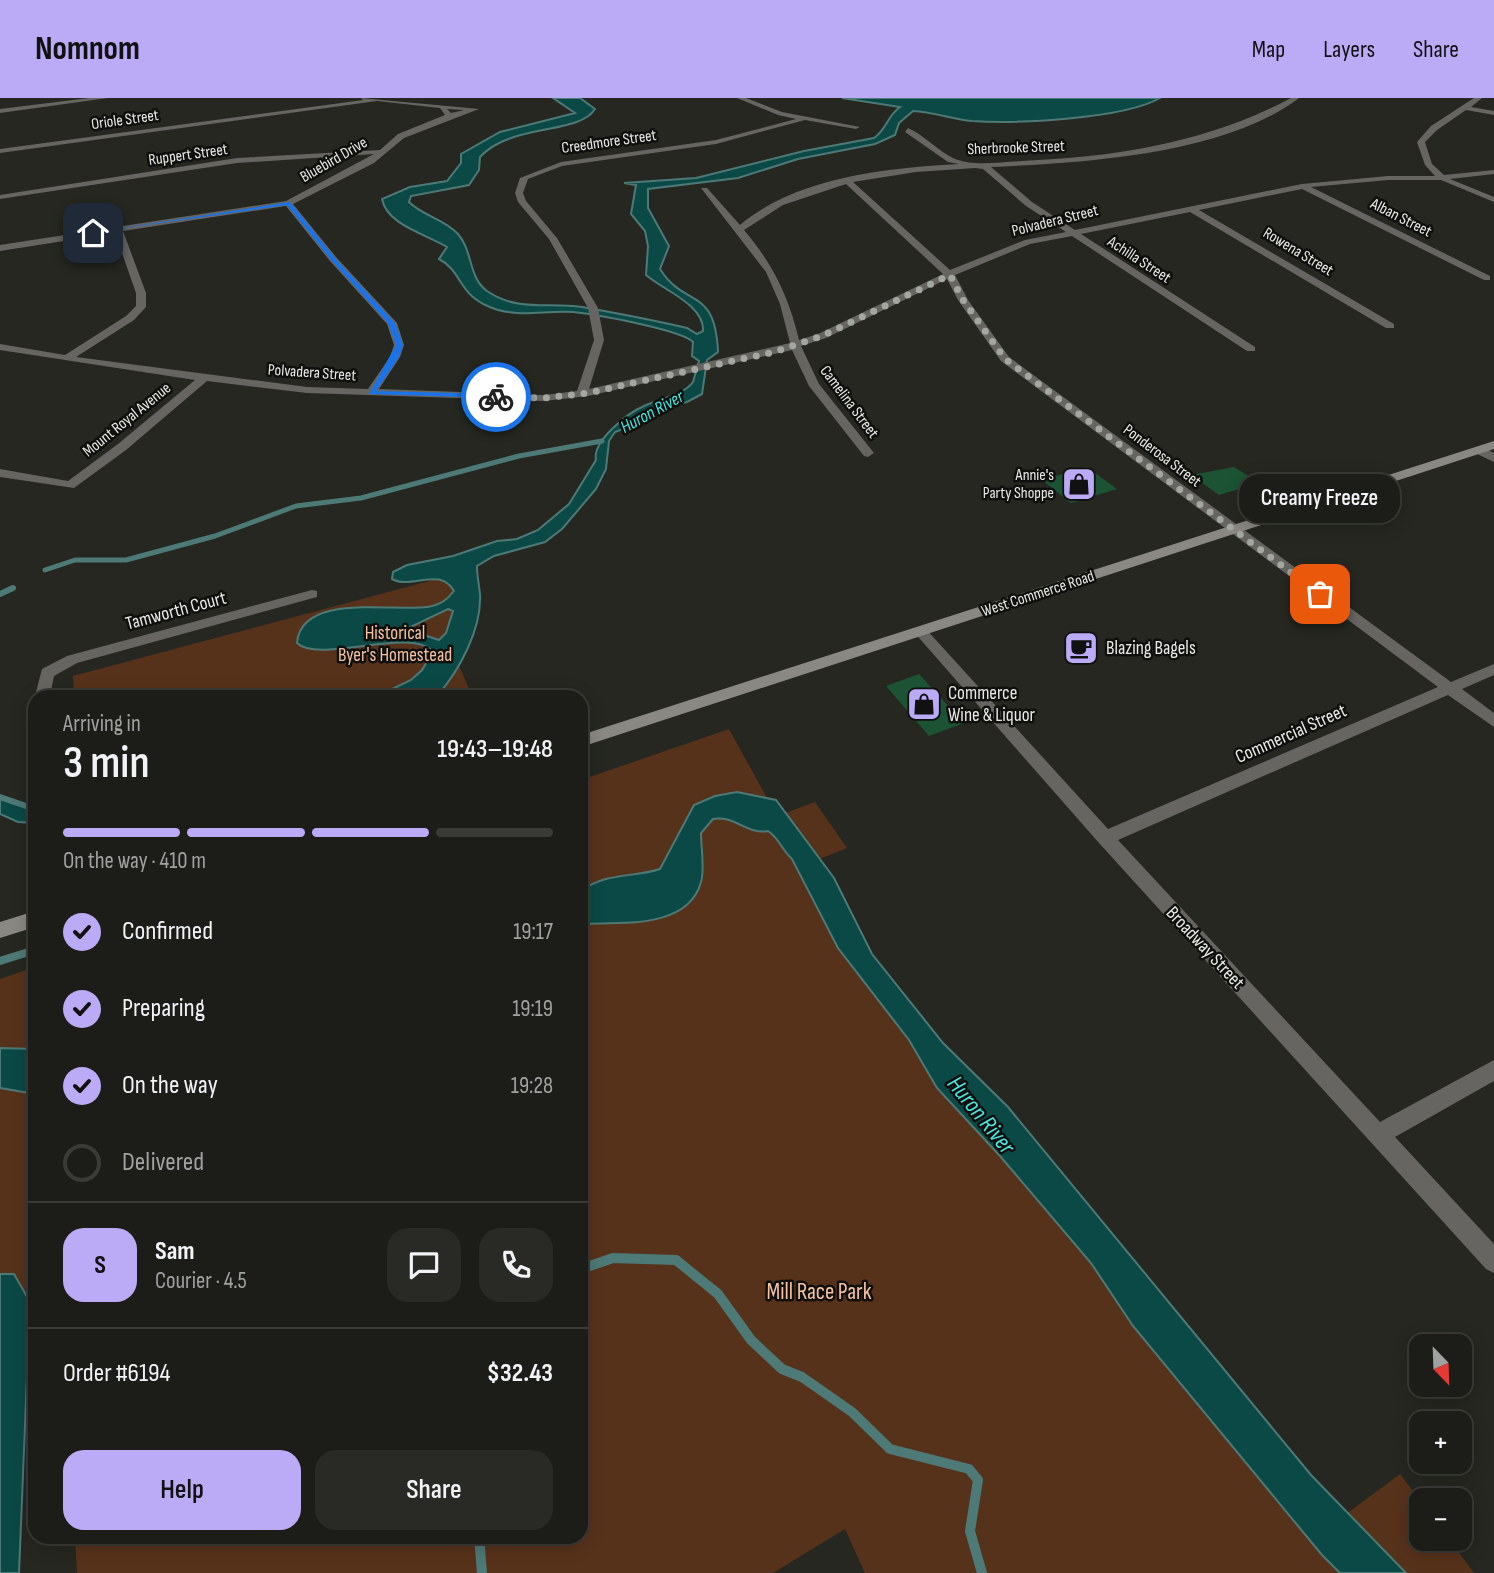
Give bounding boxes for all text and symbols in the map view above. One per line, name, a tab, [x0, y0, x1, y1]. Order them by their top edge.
text: Nomnom	[35, 29, 140, 69]
text: Map	[1252, 35, 1285, 64]
text: Layers	[1323, 35, 1375, 64]
text: Share	[1413, 35, 1459, 64]
street label: Oriole Street	[90, 106, 160, 134]
street label: Creedmore Street	[560, 126, 658, 158]
street label: Bluebird Drive	[297, 133, 371, 187]
street label: Sherbrooke Street	[967, 137, 1065, 159]
street label: Ruppert Street	[147, 140, 229, 170]
street label: Alban Street	[1366, 194, 1435, 241]
street label: Polvadera Street	[1010, 201, 1100, 241]
pin	[63, 203, 123, 263]
icon: home	[74, 214, 112, 252]
street label: Rowena Street	[1259, 224, 1337, 280]
street label: Achilla Street	[1103, 232, 1174, 288]
street label: Polvadera Street	[267, 360, 357, 386]
courier	[461, 362, 531, 432]
street label: Camelina Street	[816, 362, 883, 442]
icon: bike	[477, 378, 515, 416]
street label: Mount Royal Avenue	[79, 379, 175, 461]
water label: Huron River	[617, 386, 688, 438]
street label: Ponderosa Street	[1119, 421, 1205, 491]
shop icon: Annie's Party Shoppe	[1060, 465, 1098, 503]
place label: Annie's Party Shoppe	[983, 466, 1054, 503]
callout: Creamy Freeze	[1240, 475, 1400, 524]
text: Creamy Freeze	[1261, 484, 1378, 512]
pin	[1290, 564, 1350, 624]
street label: West Commerce Road	[979, 567, 1097, 621]
icon: bag	[1301, 575, 1339, 613]
street label: Tamworth Court	[123, 586, 229, 635]
park label: Historical Byer's Homestead	[338, 622, 452, 667]
cafe icon: Blazing Bagels	[1062, 629, 1100, 667]
place label: Blazing Bagels	[1106, 637, 1196, 660]
place label: Commerce Wine & Liquor	[948, 682, 1036, 727]
shop icon: Commerce Wine & Liquor	[905, 685, 943, 723]
street label: Commercial Street	[1232, 699, 1350, 769]
text: Arriving in	[63, 710, 141, 738]
text: 19:43–19:48	[437, 734, 553, 765]
text: 3 min	[63, 736, 150, 791]
text: On the way · 410 m	[63, 847, 206, 875]
street label: Broadway Street	[1161, 902, 1249, 994]
icon: check	[63, 913, 101, 951]
text: Confirmed	[122, 916, 213, 947]
text: 19:17	[513, 918, 553, 946]
icon: check	[63, 990, 101, 1028]
text: Preparing	[122, 993, 205, 1024]
text: 19:19	[512, 995, 553, 1023]
icon: check	[63, 1067, 101, 1105]
text: On the way	[122, 1070, 218, 1101]
water label: Huron River	[941, 1070, 1022, 1161]
text: 19:28	[511, 1072, 553, 1100]
text: Delivered	[122, 1147, 204, 1178]
button: chat	[387, 1228, 461, 1302]
button: phone	[479, 1228, 553, 1302]
text: Sam	[155, 1236, 195, 1267]
text: S	[94, 1250, 106, 1281]
text: Courier · 4.5	[155, 1267, 247, 1295]
park label: Mill Race Park	[767, 1278, 872, 1306]
north arrow	[1409, 1334, 1472, 1396]
map controls	[1409, 1334, 1472, 1551]
text: Order #6194	[63, 1358, 170, 1389]
text: $32.43	[487, 1358, 553, 1389]
button: +	[1409, 1411, 1472, 1474]
button: Help	[63, 1450, 301, 1530]
button: Share	[315, 1450, 553, 1530]
button: −	[1409, 1488, 1472, 1551]

